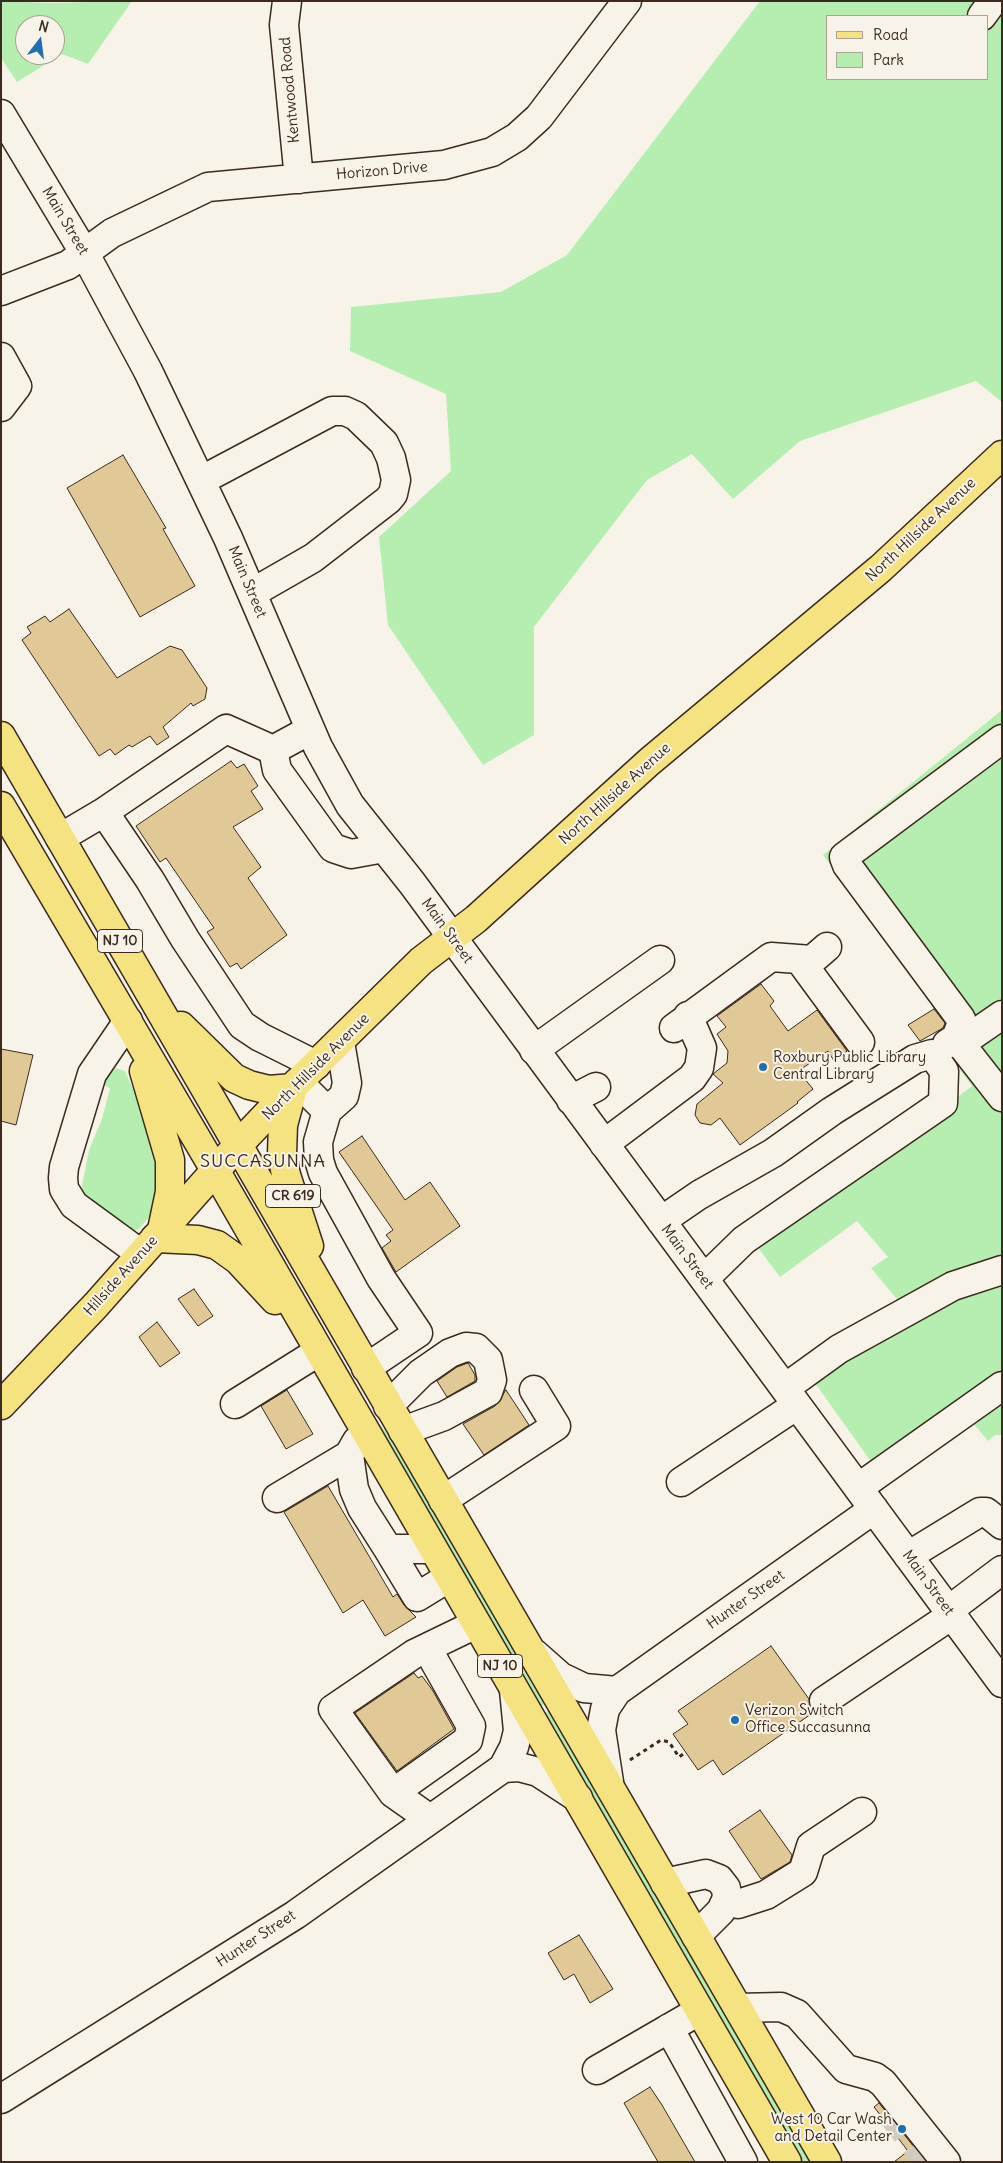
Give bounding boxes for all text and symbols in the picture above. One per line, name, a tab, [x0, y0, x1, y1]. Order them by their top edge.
north arrow	[15, 15, 65, 65]
legend	[826, 15, 988, 80]
text: N	[37, 17, 51, 36]
text: Road	[873, 25, 908, 44]
street label: Kentwood Road	[276, 36, 304, 144]
text: Park	[873, 50, 904, 69]
street label: Horizon Drive	[335, 158, 429, 184]
street label: Main Street	[38, 184, 92, 258]
street label: North Hillside Avenue	[862, 474, 980, 586]
street label: Main Street	[224, 543, 270, 621]
street label: North Hillside Avenue	[556, 739, 674, 849]
street label: Main Street	[417, 895, 477, 967]
road number: NJ 10	[98, 929, 142, 952]
street label: North Hillside Avenue	[259, 1010, 373, 1124]
place label: Roxbury Public Library Central Library	[773, 1049, 926, 1084]
marker: Roxbury Public Library Central Library	[757, 1061, 769, 1073]
district label: SUCCASUNNA	[199, 1151, 327, 1173]
road number: CR 619	[266, 1184, 320, 1208]
street label: Main Street	[657, 1221, 717, 1293]
street label: Hillside Avenue	[80, 1232, 162, 1320]
street label: Main Street	[898, 1547, 958, 1619]
street label: Hunter Street	[704, 1567, 788, 1633]
road number: NJ 10	[478, 1654, 522, 1678]
place label: Verizon Switch Office Succasunna	[745, 1702, 871, 1737]
marker: Verizon Switch Office Succasunna	[729, 1714, 741, 1726]
street label: Hunter Street	[213, 1907, 299, 1971]
place label: West 10 Car Wash and Detail Center	[771, 2111, 892, 2146]
marker: West 10 Car Wash and Detail Center	[896, 2123, 908, 2135]

